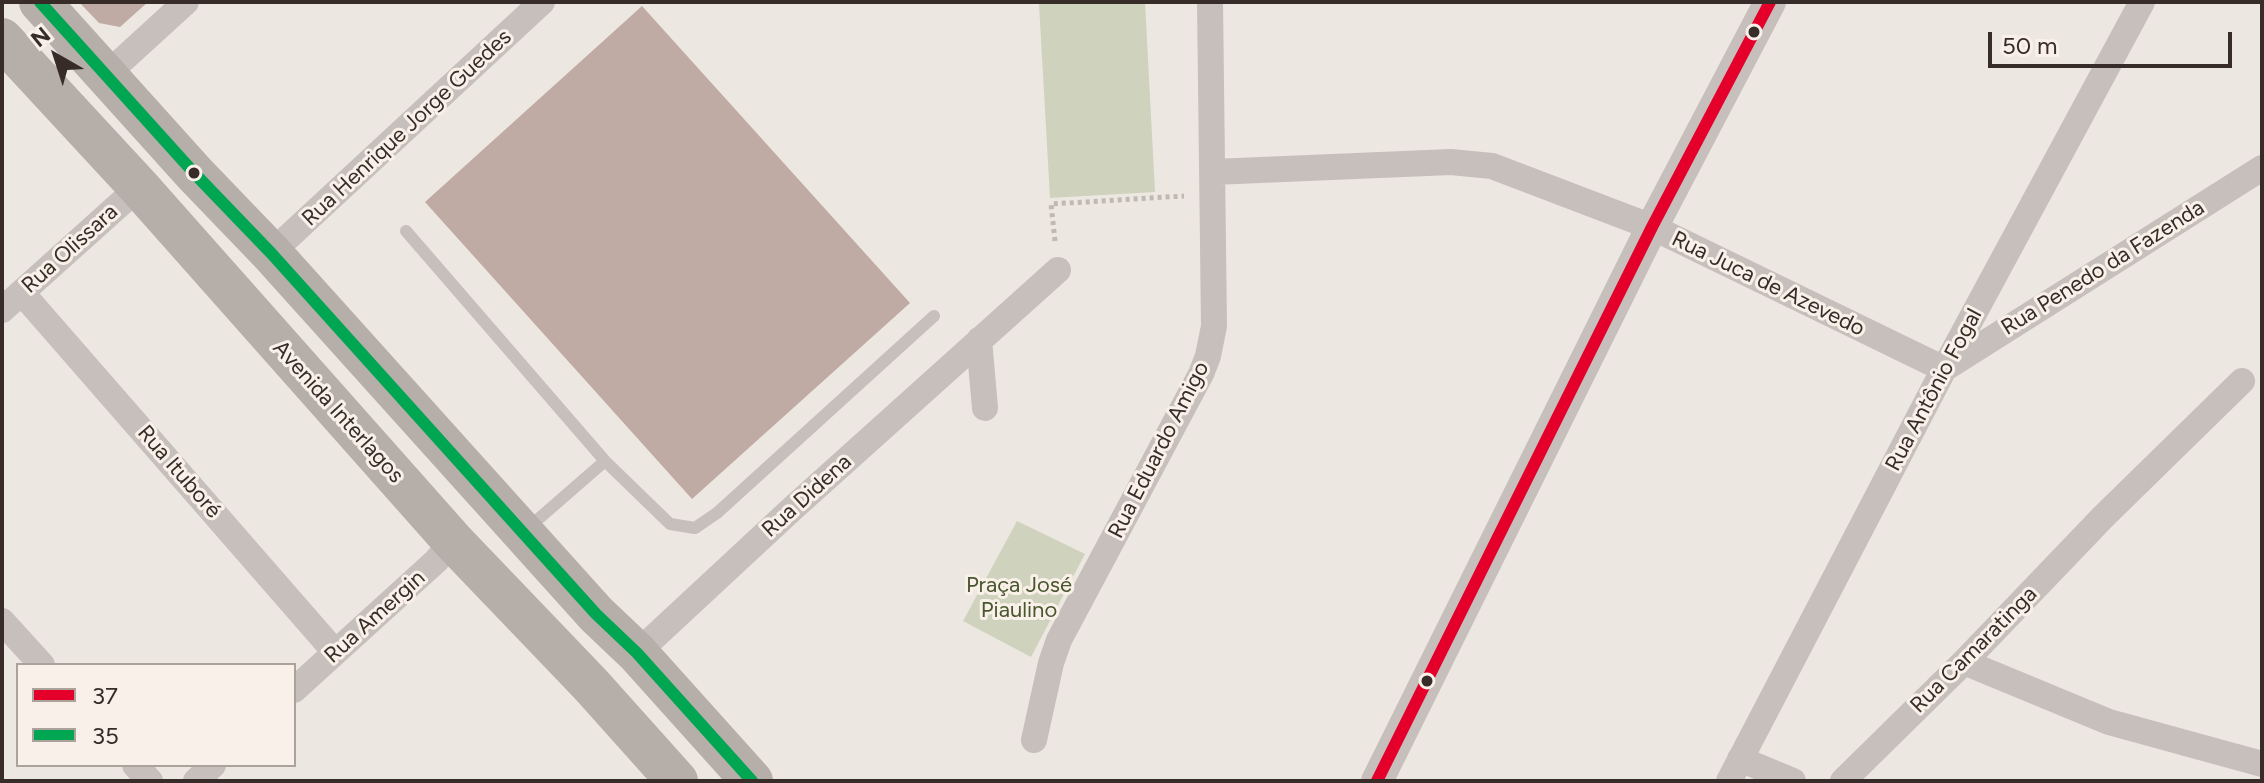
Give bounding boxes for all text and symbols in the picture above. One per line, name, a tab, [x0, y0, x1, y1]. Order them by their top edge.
north arrow	[16, 16, 96, 96]
scale bar	[1992, 16, 2236, 66]
text: N	[25, 21, 56, 53]
street label: Rua Henrique Jorge Guedes	[297, 24, 517, 232]
unlabelled marker	[1746, 24, 1762, 40]
text: 50 m	[2002, 31, 2058, 60]
unlabelled marker	[186, 165, 202, 181]
street label: Rua Penedo da Fazenda	[1997, 195, 2209, 341]
street label: Rua Olissara	[17, 199, 123, 299]
street label: Rua Juca de Azevedo	[1667, 226, 1869, 342]
street label: Rua Antônio Fogal	[1880, 304, 1988, 476]
street label: Avenida Interlagos	[267, 335, 409, 489]
street label: Rua Eduardo Amigo	[1103, 357, 1215, 543]
street label: Rua Ituboré	[132, 420, 226, 524]
street label: Rua Didena	[757, 449, 857, 543]
street label: Rua Amergin	[319, 565, 431, 669]
park label: Praça José Piaulino	[966, 573, 1072, 624]
street label: Rua Camaratinga	[1905, 581, 2043, 719]
legend	[16, 663, 296, 767]
unlabelled marker	[1419, 673, 1435, 689]
text: 37	[92, 681, 118, 710]
text: 35	[92, 721, 119, 750]

